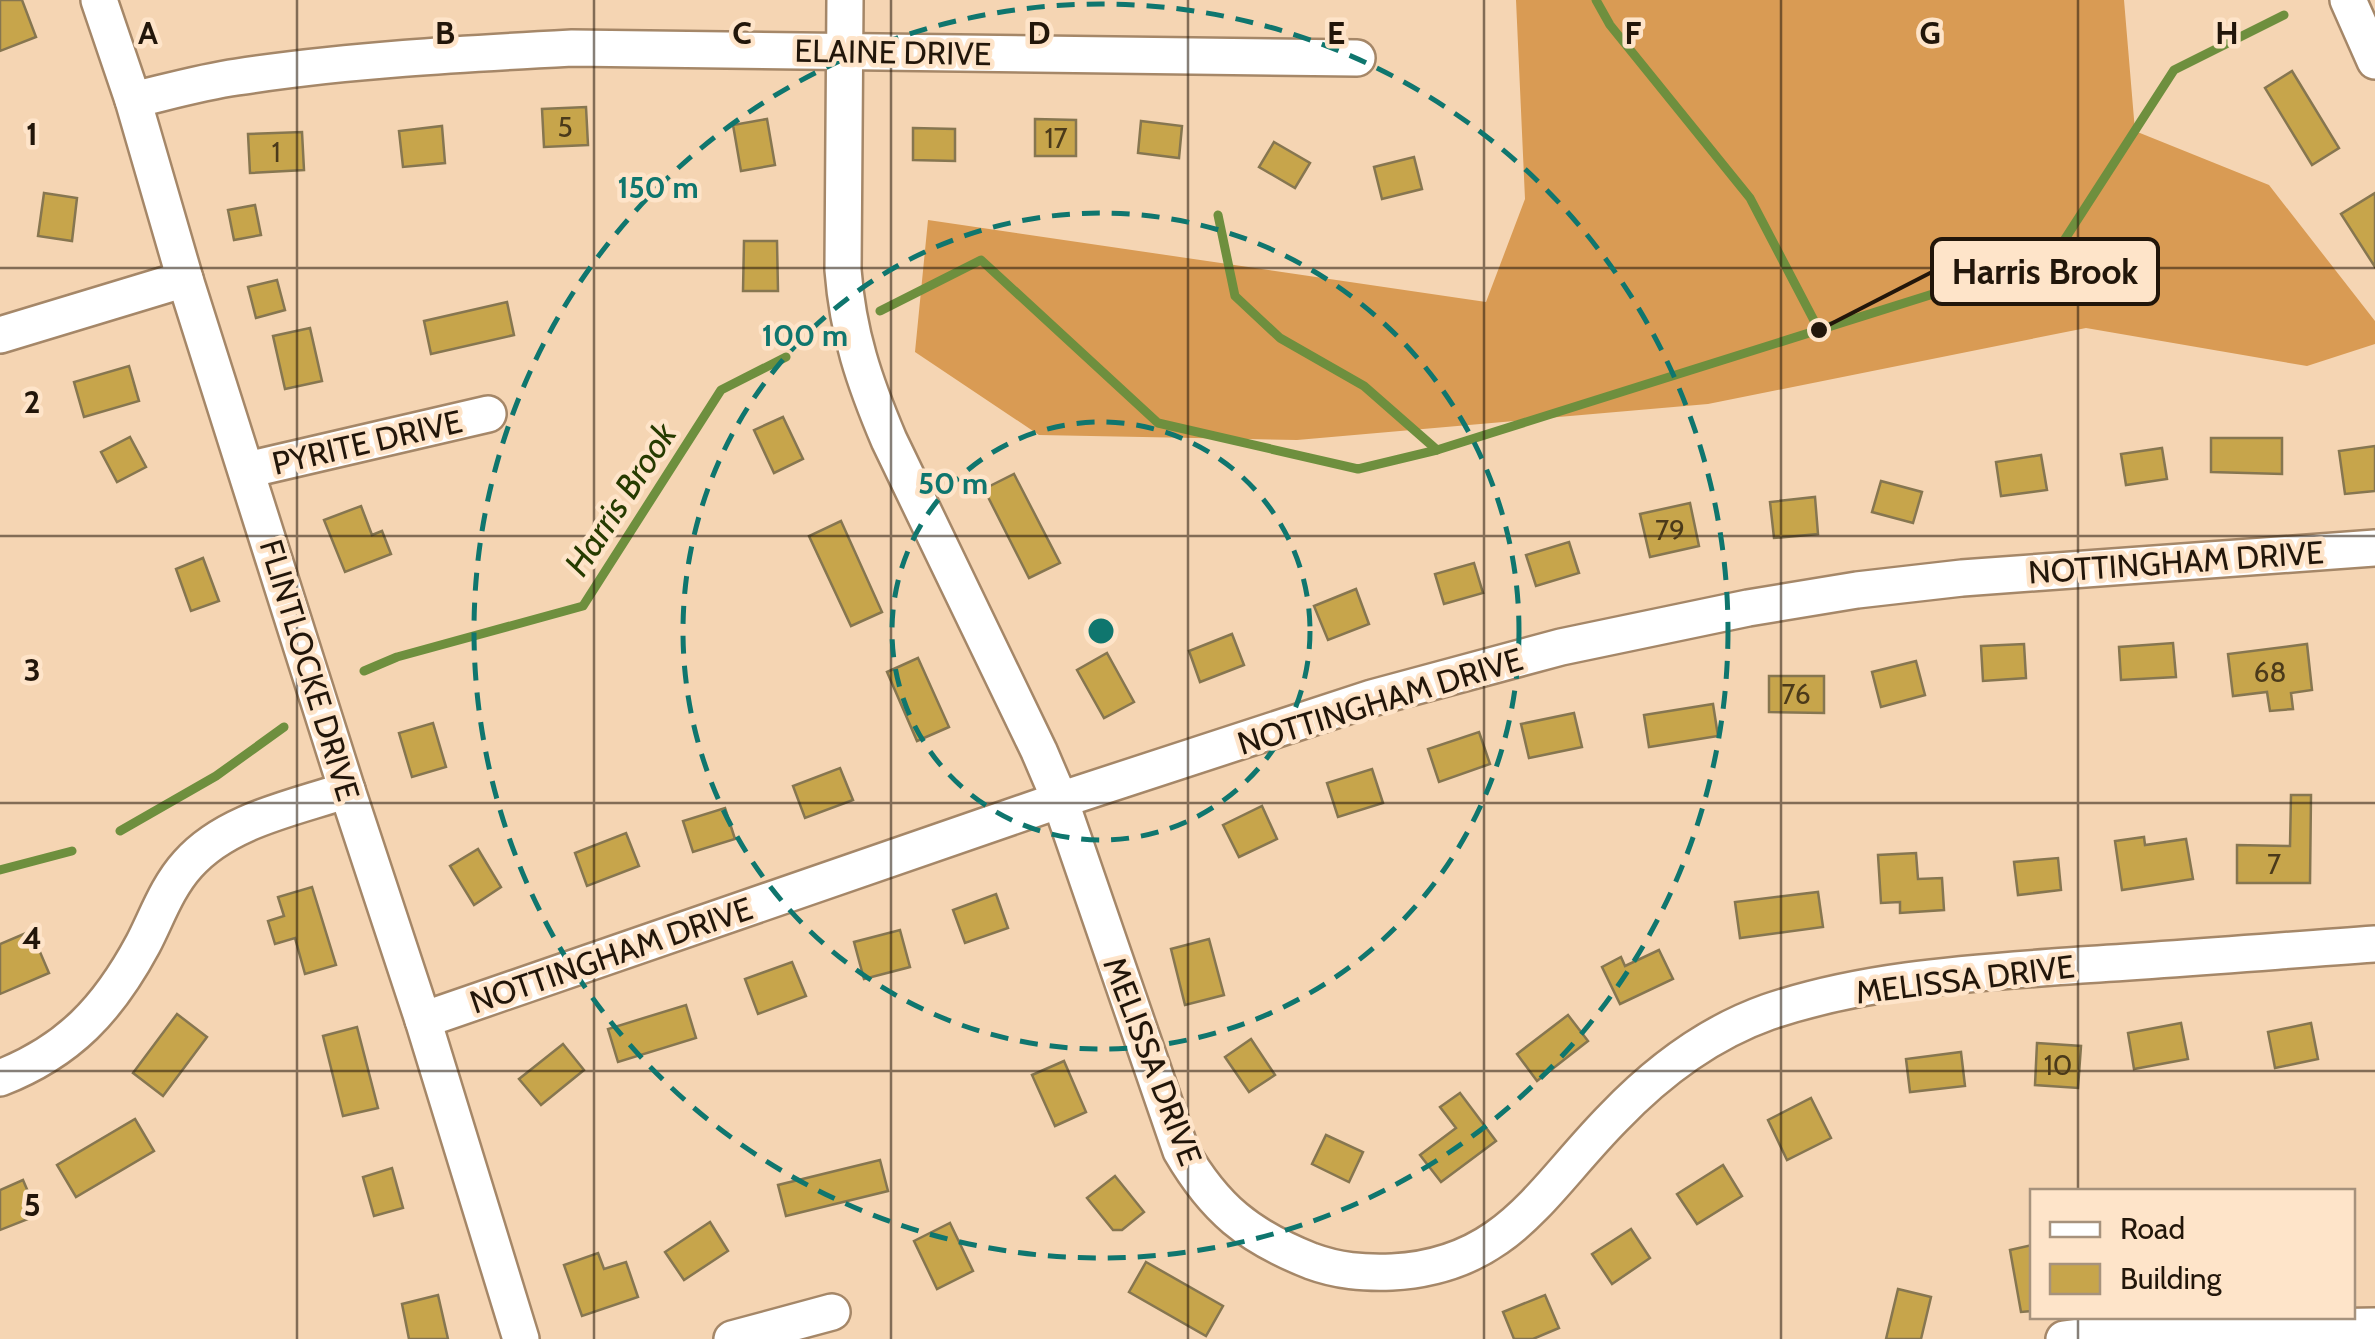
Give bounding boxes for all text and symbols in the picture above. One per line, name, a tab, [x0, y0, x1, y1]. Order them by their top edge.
text: A	[138, 13, 158, 52]
text: B	[435, 13, 455, 52]
text: C	[732, 13, 752, 52]
text: D	[1027, 13, 1051, 52]
text: E	[1327, 13, 1345, 52]
text: F	[1625, 13, 1642, 52]
text: G	[1919, 13, 1941, 52]
text: H	[2215, 13, 2239, 52]
street label: ELAINE DRIVE	[794, 31, 992, 73]
house number: 5	[557, 110, 573, 144]
text: 1	[26, 114, 38, 153]
house number: 17	[1044, 121, 1068, 155]
house number: 1	[271, 135, 281, 169]
text: 150 m	[617, 169, 699, 206]
callout: Harris Brook	[1932, 239, 2158, 304]
text: Harris Brook	[1952, 250, 2138, 293]
text: 100 m	[762, 317, 848, 354]
text: 2	[24, 382, 40, 421]
street label: PYRITE DRIVE	[268, 401, 466, 483]
water label: Harris Brook	[555, 414, 686, 583]
text: 50 m	[918, 465, 988, 502]
house number: 79	[1655, 513, 1685, 547]
street label: NOTTINGHAM DRIVE	[2027, 532, 2325, 592]
street label: FLINTLOCKE DRIVE	[252, 535, 368, 805]
centre of rings	[1083, 613, 1119, 649]
street label: NOTTINGHAM DRIVE	[1233, 639, 1527, 763]
text: 3	[23, 650, 41, 689]
house number: 68	[2254, 655, 2286, 689]
house number: 76	[1781, 677, 1811, 711]
house number: 7	[2267, 847, 2281, 881]
street label: NOTTINGHAM DRIVE	[465, 888, 757, 1022]
text: 4	[22, 918, 42, 957]
street label: MELISSA DRIVE	[1853, 946, 2077, 1012]
street label: MELISSA DRIVE	[1095, 951, 1211, 1171]
house number: 10	[2044, 1048, 2072, 1082]
text: 5	[23, 1185, 41, 1224]
legend	[2030, 1189, 2355, 1319]
text: Road	[2120, 1210, 2185, 1247]
text: Building	[2120, 1260, 2223, 1297]

